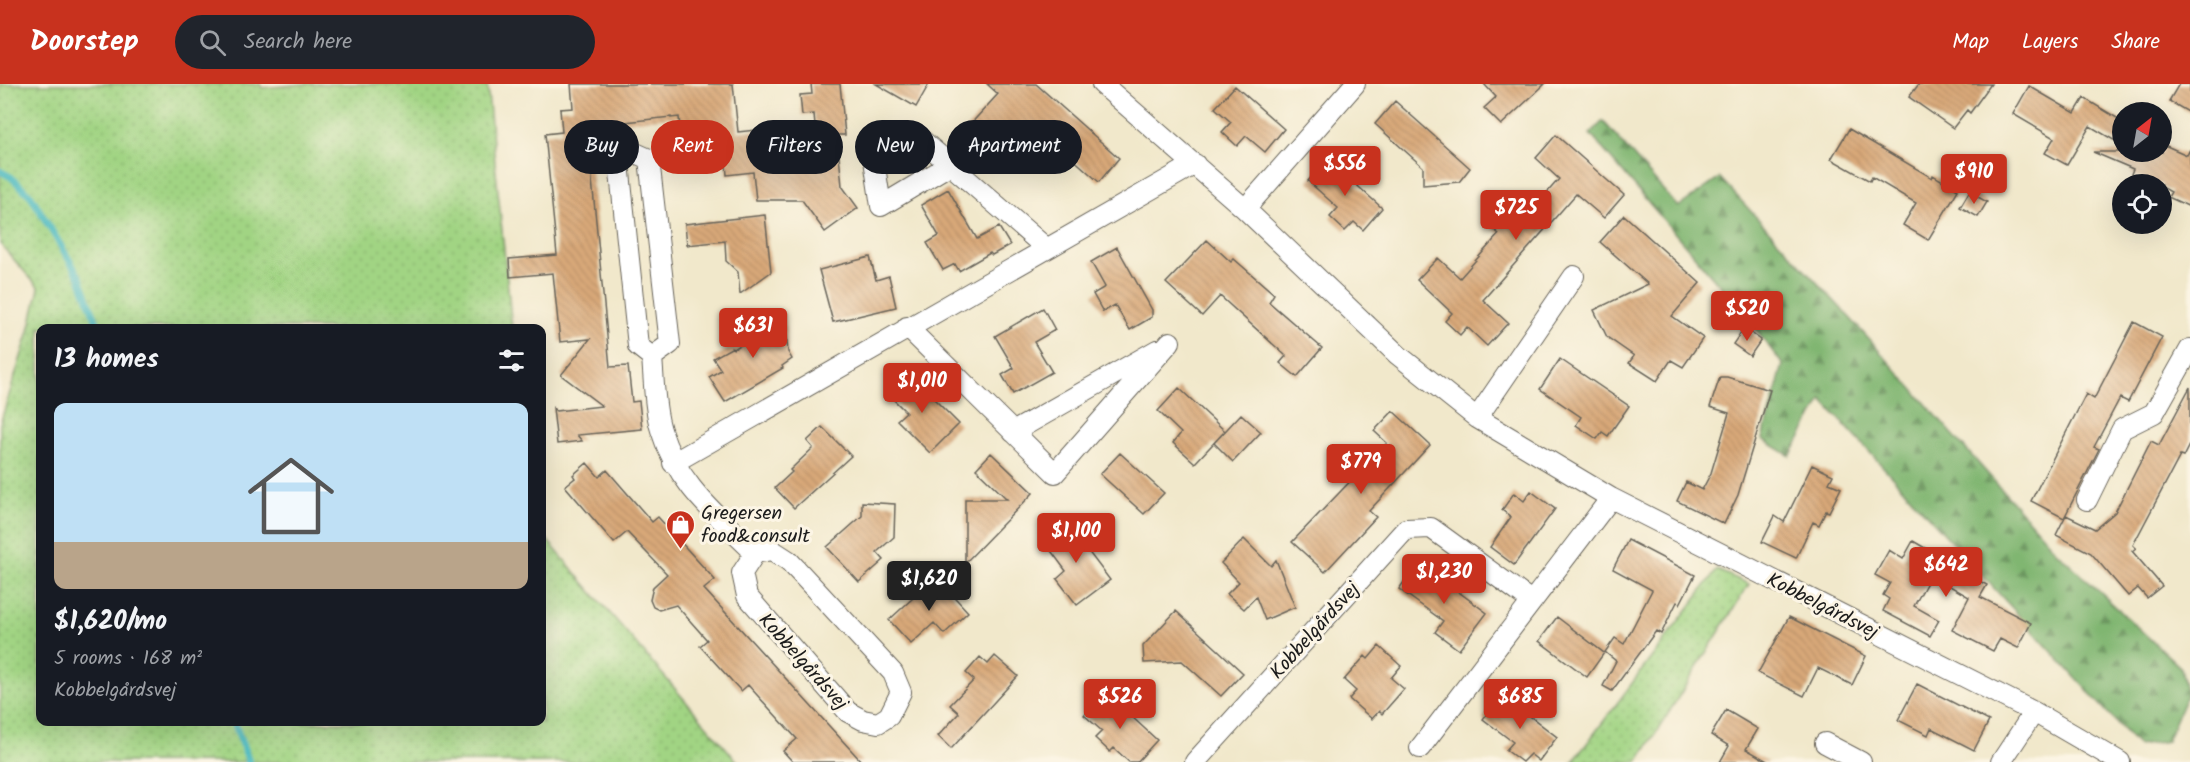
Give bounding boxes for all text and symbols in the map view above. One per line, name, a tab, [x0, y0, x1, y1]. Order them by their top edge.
search box	[175, 15, 595, 69]
text: Doorstep	[30, 20, 139, 65]
text: Search here	[244, 25, 352, 60]
icon: search	[196, 26, 229, 59]
text: Map	[1952, 26, 1989, 59]
text: Layers	[2022, 26, 2078, 59]
text: Share	[2111, 26, 2160, 59]
north arrow	[2112, 102, 2172, 162]
map controls	[2112, 102, 2172, 234]
chip: Buy	[564, 120, 639, 174]
chip: Rent	[651, 120, 734, 174]
chip: Filters	[746, 120, 843, 174]
chip: New	[855, 120, 935, 174]
chip: Apartment	[947, 120, 1082, 174]
pin: $556	[1309, 146, 1381, 197]
text: $556	[1324, 149, 1366, 181]
pin: $910	[1938, 154, 2010, 205]
text: $910	[1955, 157, 1993, 189]
button: locate	[2112, 174, 2172, 234]
pin: $725	[1480, 190, 1552, 241]
text: $725	[1494, 193, 1538, 225]
pin: $520	[1711, 291, 1783, 342]
text: $520	[1725, 294, 1769, 326]
pin: $631	[717, 308, 789, 359]
text: $631	[733, 311, 773, 343]
text: 13 homes	[54, 339, 159, 381]
icon: filters	[495, 344, 528, 377]
pin: $1,010	[873, 363, 971, 414]
text: $1,010	[897, 366, 947, 398]
icon: home	[237, 442, 345, 550]
pin: $779	[1325, 444, 1397, 495]
text: $779	[1341, 447, 1381, 479]
place label: Gregersen food&consult	[701, 498, 810, 553]
shop icon: Gregersen food&consult	[664, 508, 696, 550]
pin: $1,100	[1027, 513, 1125, 564]
text: $1,100	[1051, 516, 1101, 548]
pin: $642	[1910, 547, 1982, 598]
text: $642	[1923, 550, 1969, 582]
pin: $1,230	[1395, 554, 1493, 605]
text: $1,230	[1416, 557, 1472, 589]
pin: $1,620	[880, 561, 978, 612]
text: $1,620	[901, 564, 957, 596]
street label: Kobbelgårdsvej	[1760, 565, 1885, 649]
street label: Kobbelgårdsvej	[1263, 574, 1369, 688]
text: $1,620/mo	[54, 601, 167, 643]
street label: Kobbelgårdsvej	[750, 606, 856, 719]
text: 5 rooms · 168 m²	[54, 643, 202, 675]
text: Kobbelgårdsvej	[54, 675, 176, 707]
pin: $526	[1084, 679, 1156, 730]
pin: $685	[1484, 679, 1556, 730]
text: $526	[1098, 682, 1142, 714]
text: $685	[1498, 682, 1542, 714]

